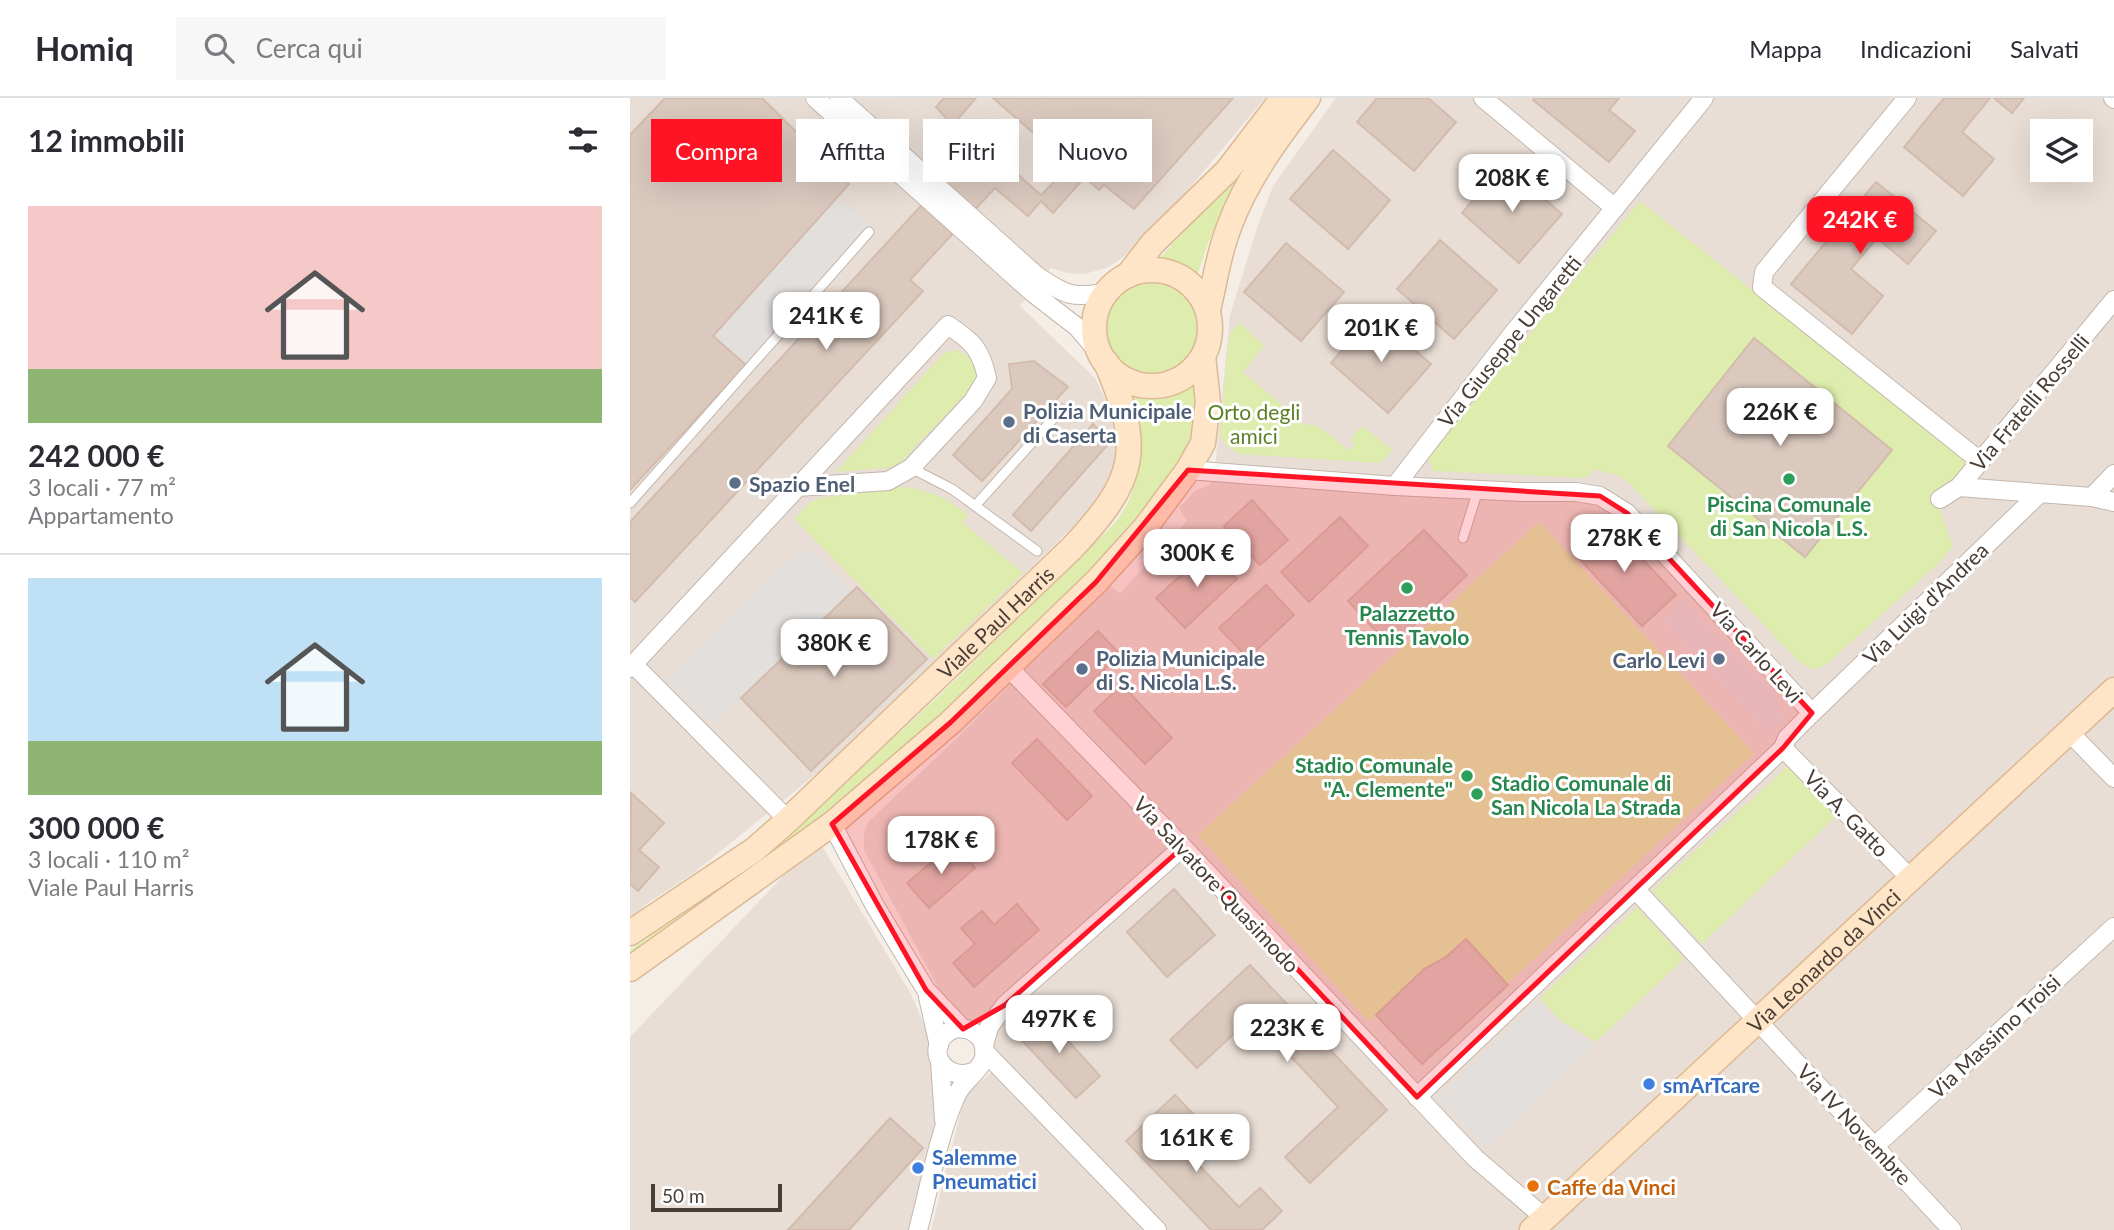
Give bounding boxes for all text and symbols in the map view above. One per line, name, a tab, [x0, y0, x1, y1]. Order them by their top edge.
search box	[176, 17, 666, 80]
text: Homiq	[35, 28, 134, 68]
icon: search	[200, 29, 238, 67]
text: Cerca qui	[256, 32, 363, 64]
text: Mappa	[1749, 34, 1822, 63]
text: Indicazioni	[1860, 34, 1972, 63]
text: Salvati	[2010, 34, 2079, 63]
chip: Compra	[651, 119, 782, 182]
chip: Affitta	[796, 119, 909, 182]
chip: Filtri	[923, 119, 1019, 182]
chip: Nuovo	[1033, 119, 1152, 182]
map controls	[2030, 119, 2093, 182]
button: layers	[2030, 119, 2093, 182]
icon: filters	[564, 121, 602, 159]
text: 12 immobili	[28, 122, 185, 158]
pin: 208K €	[1455, 155, 1569, 214]
text: 208K €	[1475, 163, 1549, 191]
pin: 242K €	[1803, 197, 1917, 256]
text: 242K €	[1823, 205, 1897, 233]
street label: Via Giuseppe Ungaretti	[1432, 250, 1586, 432]
icon: home	[252, 252, 378, 378]
pin: 241K €	[769, 292, 883, 352]
text: 241K €	[789, 301, 863, 329]
pin: 201K €	[1324, 304, 1438, 364]
text: 201K €	[1344, 313, 1418, 341]
street label: Via Fratelli Rosselli	[1964, 328, 2094, 476]
pin: 226K €	[1723, 388, 1837, 448]
text: 226K €	[1743, 397, 1817, 425]
place label: Polizia Municipale di Caserta	[1023, 398, 1192, 447]
park label: Orto degli amici	[1208, 399, 1300, 448]
marker: Polizia Municipale di Caserta	[1001, 414, 1017, 430]
text: 242 000 €	[28, 437, 164, 473]
place label: Spazio Enel	[749, 471, 855, 496]
marker: Piscina Comunale di San Nicola L.S.	[1781, 471, 1797, 487]
text: 3 locali · 77 m²	[28, 473, 176, 501]
marker: Spazio Enel	[727, 475, 743, 491]
place label: Piscina Comunale di San Nicola L.S.	[1707, 491, 1871, 540]
text: Appartamento	[28, 501, 174, 529]
pin: 278K €	[1567, 514, 1681, 574]
text: 278K €	[1587, 523, 1661, 551]
pin: 300K €	[1140, 530, 1254, 589]
street label: Via Luigi d'Andrea	[1857, 537, 1993, 669]
text: 300K €	[1160, 538, 1234, 566]
street label: Viale Paul Harris	[931, 560, 1058, 683]
marker: Palazzetto Tennis Tavolo	[1399, 580, 1415, 596]
street label: Via Carlo Levi	[1705, 597, 1809, 707]
place label: Palazzetto Tennis Tavolo	[1345, 600, 1469, 649]
pin: 380K €	[777, 620, 891, 679]
icon: home	[252, 624, 378, 750]
text: 380K €	[797, 628, 871, 656]
place label: Polizia Municipale di S. Nicola L.S.	[1096, 645, 1265, 694]
place label: Carlo Levi	[1613, 647, 1705, 672]
marker: Carlo Levi	[1711, 651, 1727, 667]
marker: Polizia Municipale di S. Nicola L.S.	[1074, 661, 1090, 677]
place label: Stadio Comunale "A. Clemente"	[1295, 752, 1453, 801]
street label: Via A. Gatto	[1800, 765, 1894, 862]
marker: Stadio Comunale "A. Clemente"	[1459, 768, 1475, 784]
place label: Stadio Comunale di San Nicola La Strada	[1491, 770, 1681, 819]
marker: Stadio Comunale di San Nicola La Strada	[1469, 786, 1485, 802]
street label: Via Salvatore Quasimodo	[1129, 791, 1305, 977]
text: 300 000 €	[28, 809, 164, 845]
pin: 178K €	[884, 816, 998, 876]
text: 178K €	[904, 825, 978, 853]
text: 3 locali · 110 m²	[28, 845, 189, 873]
text: Viale Paul Harris	[28, 873, 194, 901]
street label: Via Leonardo da Vinci	[1741, 883, 1905, 1037]
street label: Via Massimo Troisi	[1923, 969, 2065, 1103]
pin: 497K €	[1002, 996, 1116, 1055]
text: 497K €	[1022, 1004, 1096, 1032]
pin: 223K €	[1230, 1004, 1344, 1064]
text: 223K €	[1250, 1013, 1324, 1041]
street label: Via IV Novembre	[1793, 1058, 1917, 1190]
place label: smArTcare	[1663, 1072, 1760, 1097]
marker: smArTcare	[1641, 1076, 1657, 1092]
pin: 161K €	[1139, 1114, 1253, 1174]
text: 161K €	[1159, 1123, 1233, 1151]
place label: Salemme Pneumatici	[932, 1144, 1037, 1193]
marker: Salemme Pneumatici	[910, 1160, 926, 1176]
place label: Caffe da Vinci	[1547, 1174, 1676, 1199]
marker: Caffe da Vinci	[1525, 1178, 1541, 1194]
scale bar	[651, 1181, 782, 1213]
text: 50 m	[662, 1184, 705, 1207]

